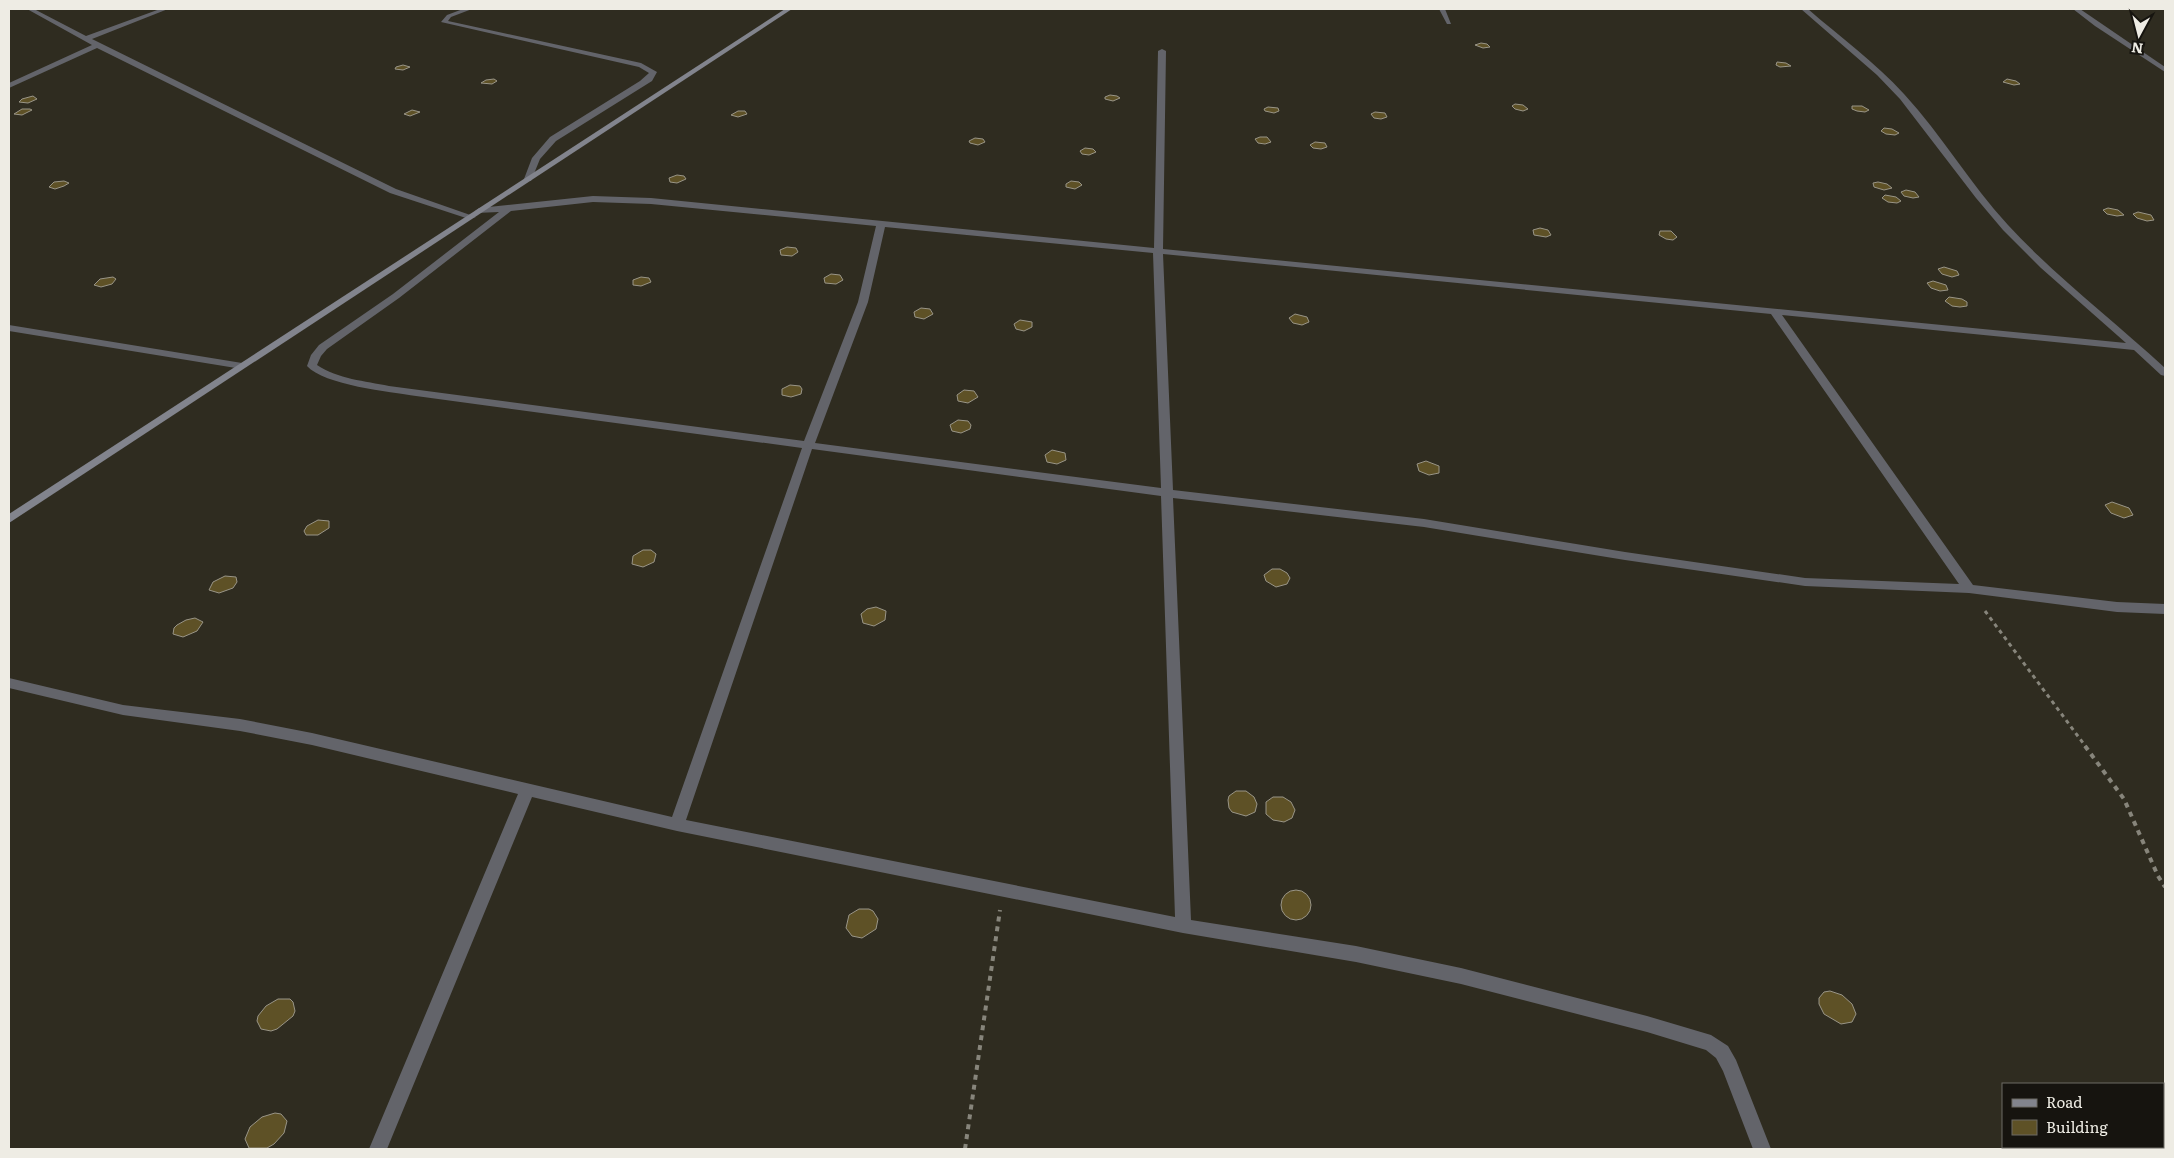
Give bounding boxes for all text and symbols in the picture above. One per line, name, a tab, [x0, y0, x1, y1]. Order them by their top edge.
north arrow	[2114, 10, 2164, 60]
text: N	[2130, 38, 2144, 60]
legend	[2002, 1083, 2164, 1148]
text: Road	[2046, 1090, 2082, 1113]
text: Building	[2046, 1115, 2108, 1138]

